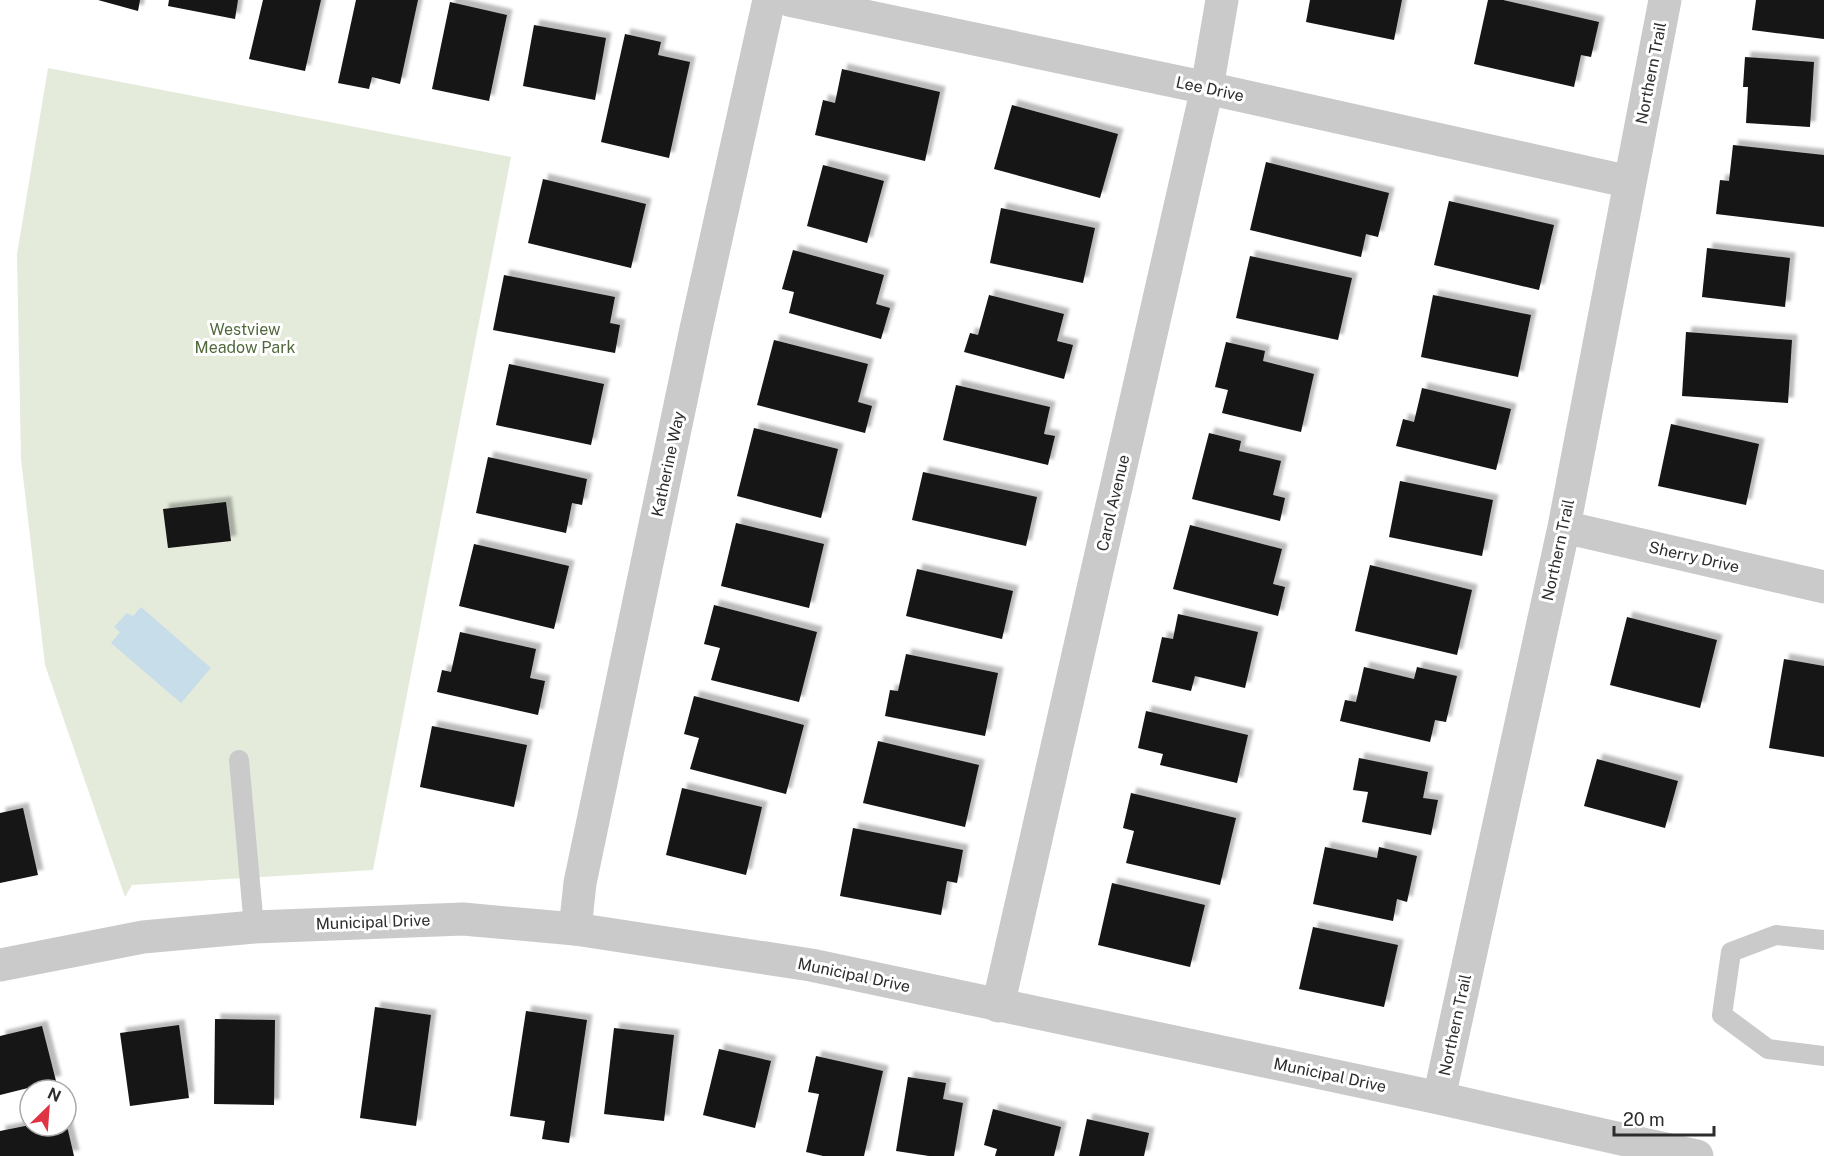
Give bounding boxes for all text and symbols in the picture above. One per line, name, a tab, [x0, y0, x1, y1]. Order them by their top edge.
street label: Northern Trail	[1632, 20, 1670, 126]
street label: Lee Drive	[1174, 73, 1246, 105]
park label: Westview Meadow Park	[195, 320, 295, 357]
street label: Katherine Way	[648, 409, 689, 519]
street label: Carol Avenue	[1093, 453, 1133, 553]
street label: Northern Trail	[1538, 497, 1578, 603]
street label: Sherry Drive	[1647, 537, 1741, 577]
street label: Municipal Drive	[315, 911, 431, 933]
street label: Municipal Drive	[796, 954, 912, 996]
street label: Northern Trail	[1435, 972, 1475, 1078]
street label: Municipal Drive	[1272, 1054, 1388, 1096]
north arrow	[18, 1078, 78, 1138]
text: N	[44, 1084, 64, 1106]
scale bar	[1614, 1099, 1714, 1137]
text: 20 m	[1623, 1109, 1665, 1130]

